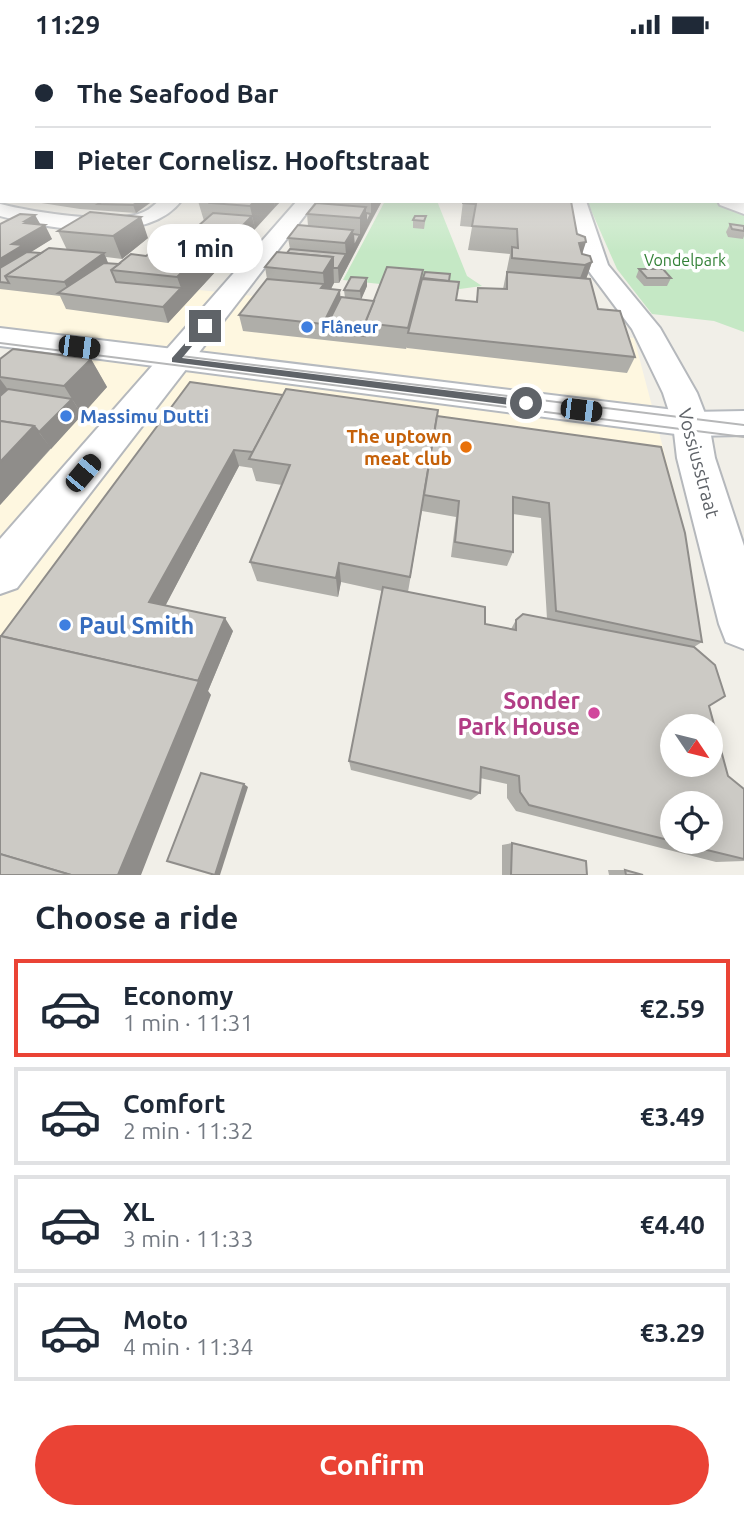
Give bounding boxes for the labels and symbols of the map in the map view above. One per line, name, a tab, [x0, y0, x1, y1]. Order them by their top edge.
callout: 1 min	[147, 225, 263, 273]
park label: Vondelpark	[644, 251, 726, 269]
route end	[189, 310, 221, 342]
place label: Flâneur	[321, 318, 379, 336]
marker: Flâneur	[299, 319, 315, 335]
car	[57, 334, 102, 360]
route start	[510, 387, 542, 419]
car	[559, 397, 604, 423]
place label: Massimu Dutti	[80, 405, 209, 427]
street label: Vossiusstraat	[674, 406, 724, 521]
marker: Massimu Dutti	[58, 408, 74, 424]
place label: The uptown meat club	[346, 425, 452, 469]
marker: The uptown meat club	[458, 439, 474, 455]
car	[62, 450, 105, 496]
place label: Paul Smith	[79, 613, 194, 638]
marker: Paul Smith	[57, 617, 73, 633]
place label: Sonder Park House	[457, 688, 581, 739]
marker: Sonder Park House	[586, 705, 602, 721]
north arrow	[660, 714, 723, 777]

